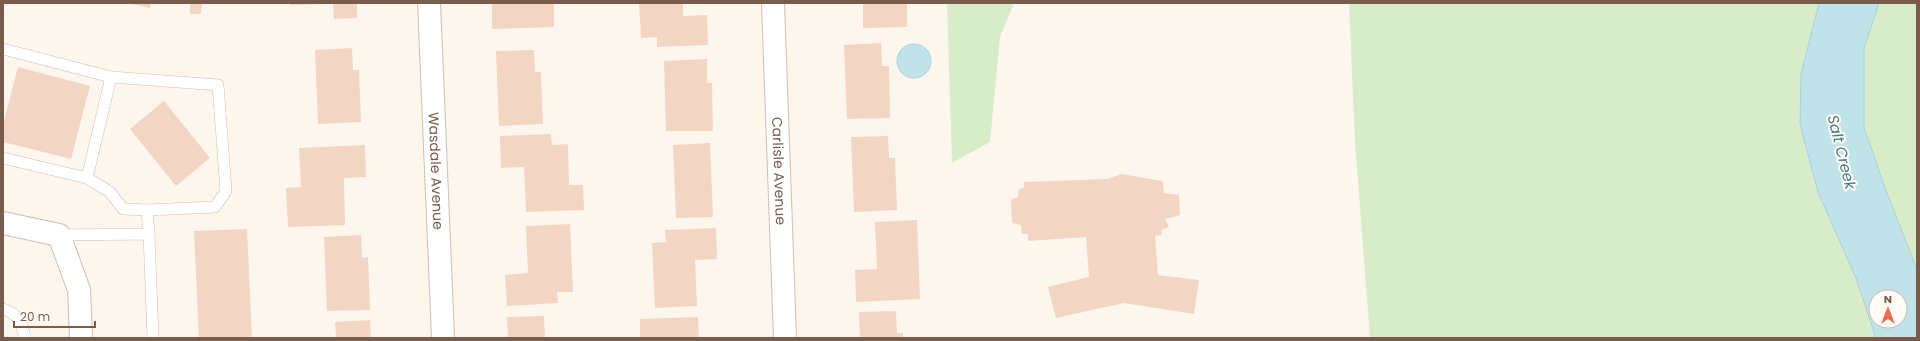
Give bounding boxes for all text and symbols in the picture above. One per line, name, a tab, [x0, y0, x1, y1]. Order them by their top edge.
street label: Wasdale Avenue	[424, 112, 448, 230]
water label: Salt Creek	[1823, 113, 1862, 193]
street label: Carlisle Avenue	[767, 116, 791, 226]
north arrow	[1868, 289, 1908, 329]
text: N	[1884, 291, 1892, 307]
scale bar	[14, 303, 95, 329]
text: 20 m	[20, 308, 50, 325]

